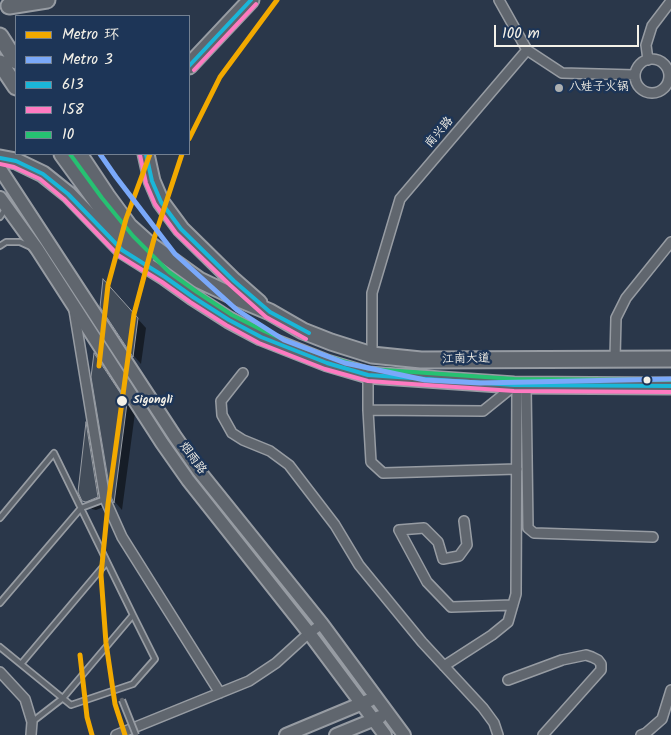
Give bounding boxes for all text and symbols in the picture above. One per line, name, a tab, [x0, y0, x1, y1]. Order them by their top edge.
legend	[15, 15, 190, 155]
scale bar	[496, 15, 641, 47]
text: 100 m	[502, 22, 540, 46]
text: Metro 环	[62, 23, 119, 47]
text: Metro 3	[62, 48, 113, 72]
text: 613	[62, 73, 84, 97]
place label: 八娃子火锅	[569, 81, 629, 95]
marker: 八娃子火锅	[553, 82, 565, 94]
text: 158	[62, 98, 84, 122]
street label: 南兴路	[423, 115, 457, 151]
text: 10	[62, 123, 74, 147]
street label: 江南大道	[442, 352, 490, 368]
unlabelled marker	[642, 375, 652, 385]
marker: Sigongli	[115, 394, 129, 408]
place label: Sigongli	[133, 394, 173, 408]
street label: 烟雨路	[176, 440, 208, 478]

